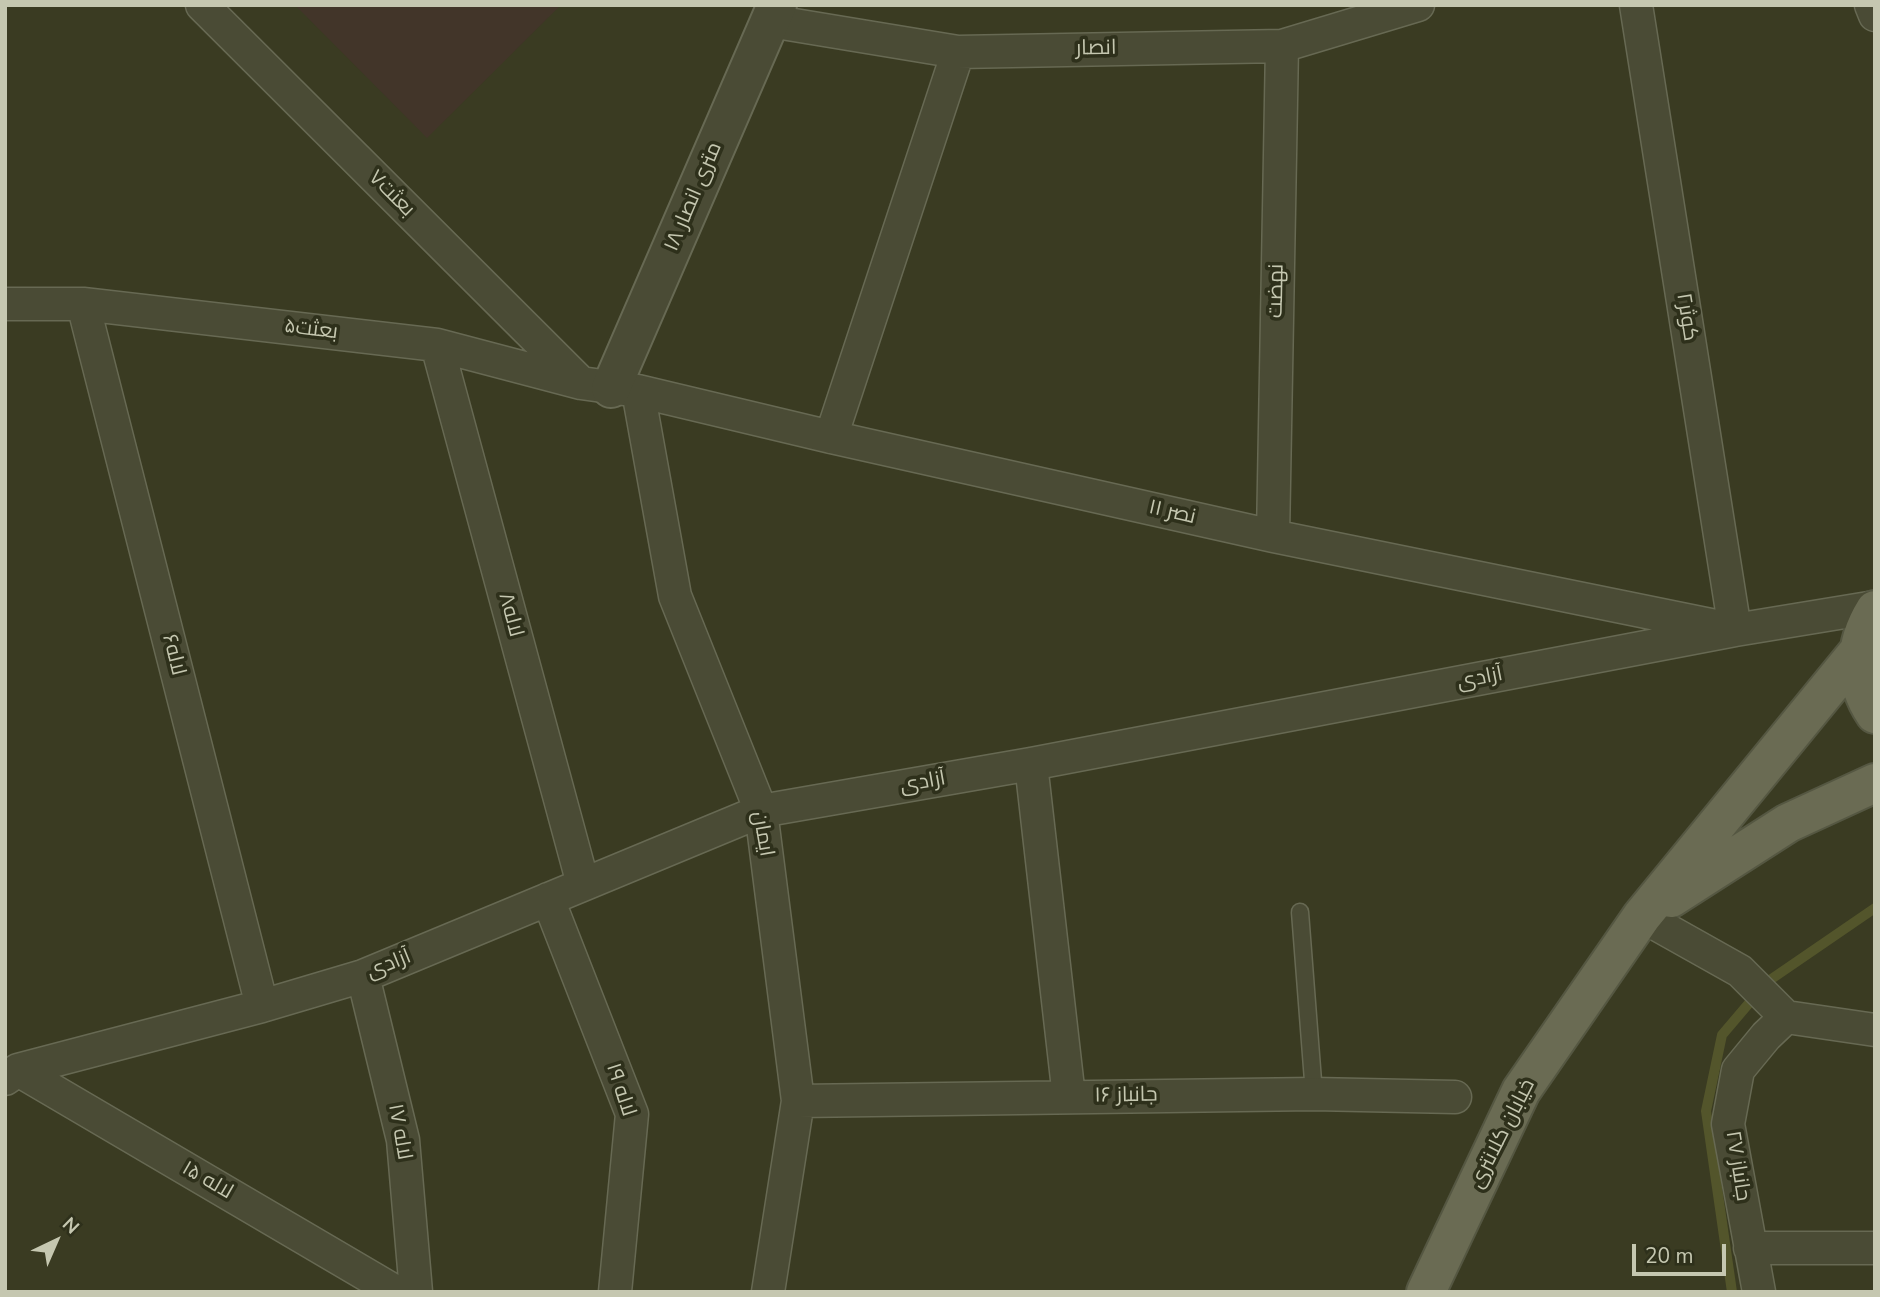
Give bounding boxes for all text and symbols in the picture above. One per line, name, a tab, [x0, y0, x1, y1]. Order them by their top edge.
street label: انصار	[1075, 36, 1117, 62]
street label: ۱۸ متری انصار	[660, 139, 728, 255]
street label: بعثت۷	[363, 166, 419, 222]
street label: نهضت	[1264, 264, 1290, 318]
street label: کوثر۲	[1670, 291, 1702, 343]
street label: بعثت۵	[283, 314, 339, 346]
street label: نصر ۱۱	[1146, 495, 1198, 531]
street label: لاله۸	[492, 590, 528, 640]
street label: لاله۶	[156, 632, 190, 678]
street label: آزادی	[1455, 662, 1505, 696]
street label: آزادی	[898, 767, 948, 799]
street label: ایمان	[746, 809, 778, 859]
street label: آزادی	[363, 945, 415, 985]
street label: لاله ۱۹	[600, 1060, 640, 1120]
street label: خیابان کلانتری	[1465, 1075, 1541, 1193]
street label: جانباز ۱۶	[1094, 1083, 1158, 1109]
street label: لاله ۱۷	[382, 1102, 416, 1162]
street label: جانباز ۲۷	[1719, 1129, 1755, 1203]
street label: لاله ۱۵	[177, 1156, 237, 1206]
north arrow	[21, 1206, 91, 1276]
text: N	[56, 1212, 85, 1240]
scale bar	[1635, 1230, 1730, 1274]
text: 20 m	[1645, 1242, 1694, 1270]

